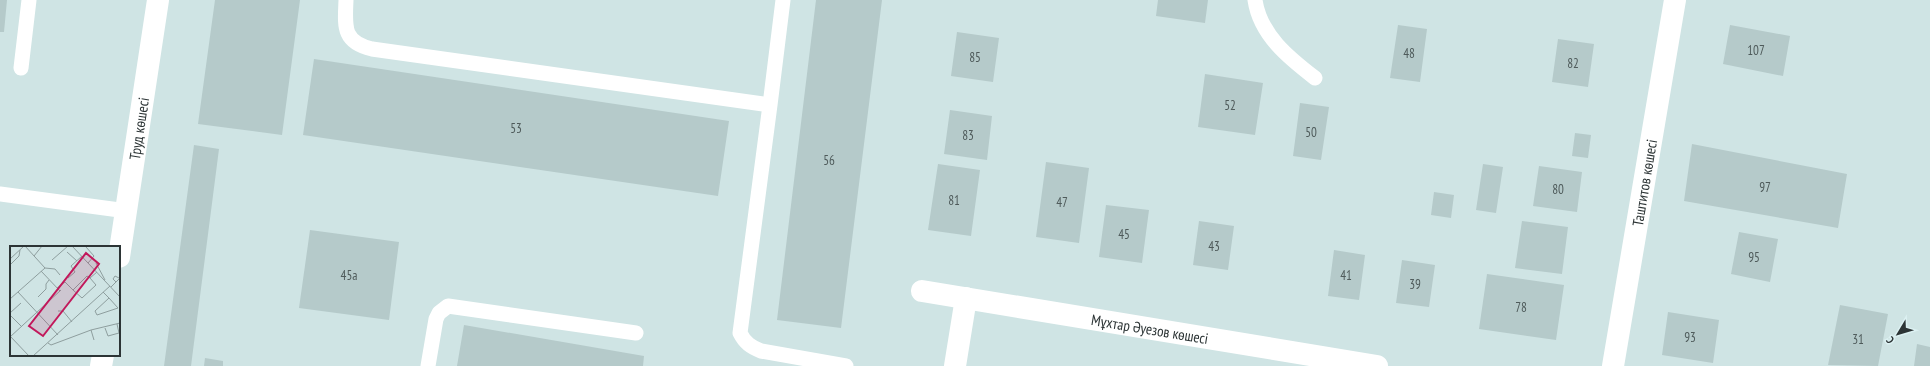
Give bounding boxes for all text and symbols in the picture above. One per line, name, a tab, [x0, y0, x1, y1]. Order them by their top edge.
house number: 107	[1747, 42, 1765, 59]
house number: 48	[1403, 45, 1415, 62]
house number: 85	[969, 49, 981, 66]
house number: 82	[1567, 55, 1579, 72]
street label: Труд көшесі	[124, 96, 153, 161]
house number: 52	[1224, 97, 1236, 114]
house number: 53	[510, 120, 522, 137]
house number: 50	[1305, 124, 1317, 141]
house number: 83	[962, 127, 974, 144]
street label: Таштитов көшесі	[1627, 138, 1661, 227]
house number: 56	[823, 152, 835, 169]
house number: 97	[1759, 179, 1771, 196]
house number: 80	[1552, 181, 1564, 198]
house number: 81	[948, 192, 960, 209]
house number: 47	[1056, 194, 1068, 211]
house number: 45	[1118, 226, 1130, 243]
house number: 43	[1208, 238, 1220, 255]
inset map	[10, 246, 120, 356]
house number: 95	[1748, 249, 1760, 266]
house number: 45а	[341, 267, 357, 284]
house number: 41	[1340, 267, 1352, 284]
house number: 39	[1409, 276, 1421, 293]
house number: 78	[1515, 299, 1527, 316]
street label: Мұхтар Әуезов көшесі	[1090, 310, 1210, 348]
north arrow	[1878, 314, 1918, 354]
house number: 93	[1684, 329, 1696, 346]
house number: 31	[1852, 331, 1864, 348]
text: С	[1883, 334, 1897, 346]

